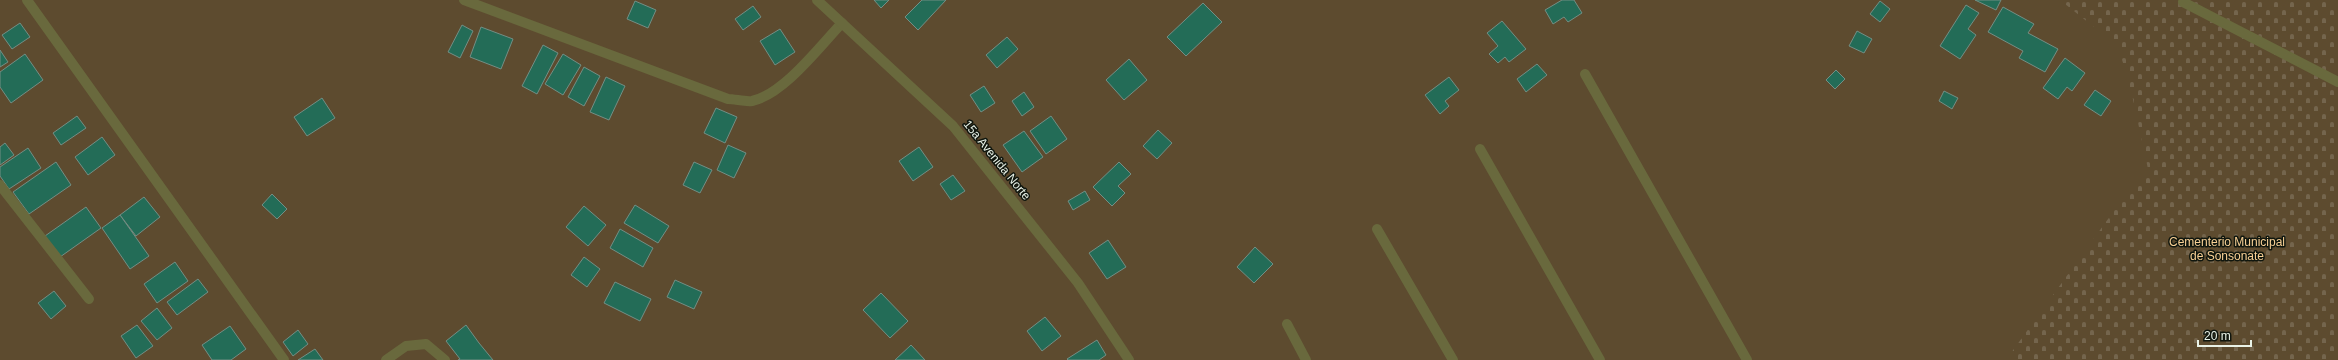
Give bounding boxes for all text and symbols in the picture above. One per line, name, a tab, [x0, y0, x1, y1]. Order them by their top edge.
street label: 15a Avenida Norte	[961, 117, 1034, 203]
park label: Cementerio Municipal de Sonsonate	[2169, 235, 2285, 263]
scale bar	[2198, 322, 2251, 348]
text: 20 m	[2204, 329, 2231, 343]

